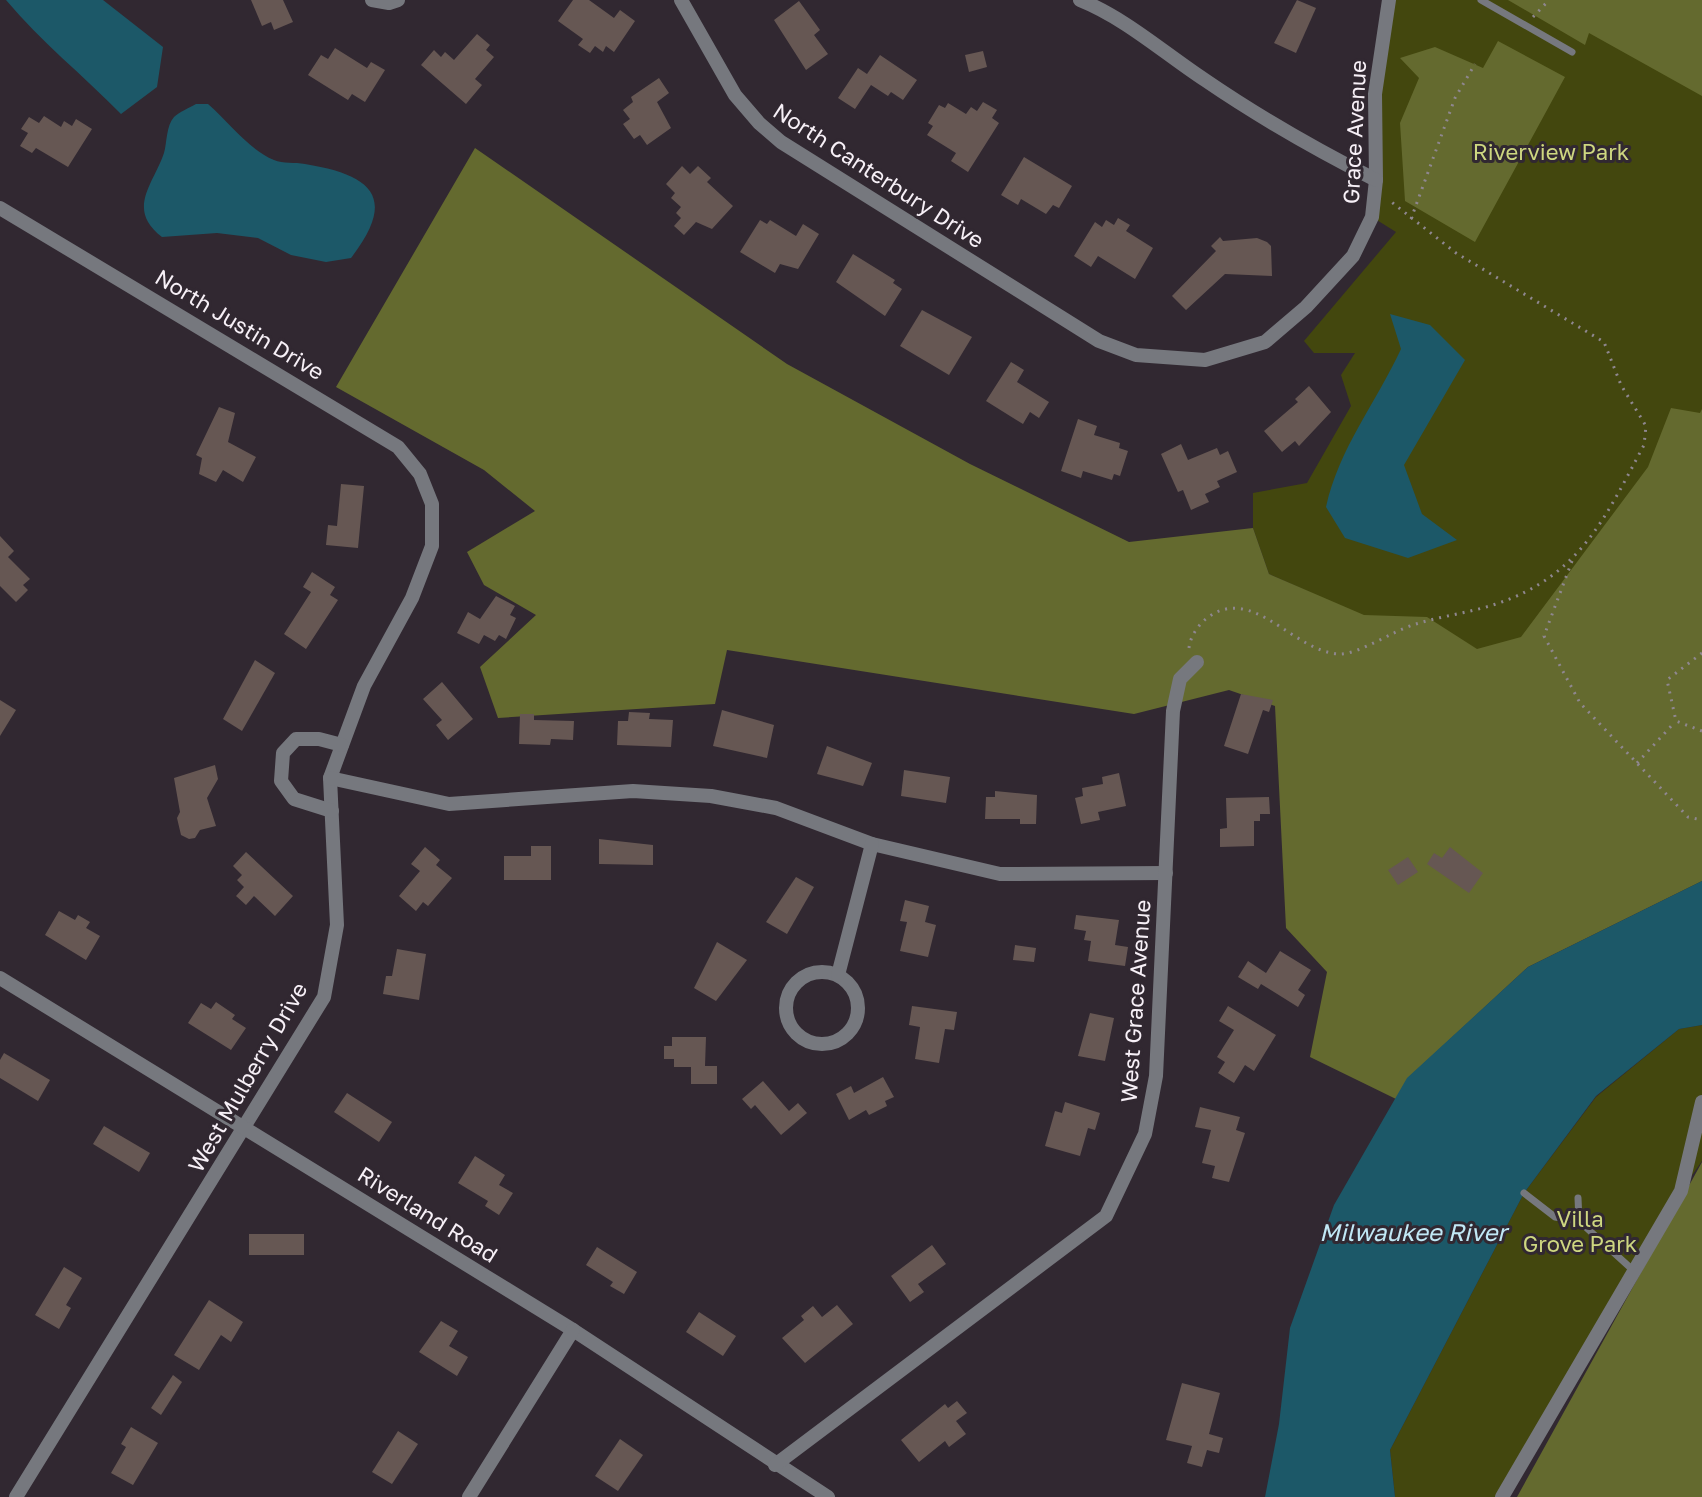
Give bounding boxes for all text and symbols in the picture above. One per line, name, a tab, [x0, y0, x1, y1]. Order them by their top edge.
street label: Grace Avenue	[1337, 59, 1371, 205]
street label: North Canterbury Drive	[768, 97, 990, 253]
park label: Riverview Park	[1473, 138, 1629, 165]
street label: North Justin Drive	[151, 263, 329, 385]
street label: West Grace Avenue	[1114, 899, 1156, 1103]
street label: West Mulberry Drive	[182, 977, 312, 1177]
street label: Riverland Road	[353, 1160, 503, 1268]
park label: Villa Grove Park	[1523, 1205, 1637, 1257]
water label: Milwaukee River	[1319, 1217, 1510, 1246]

